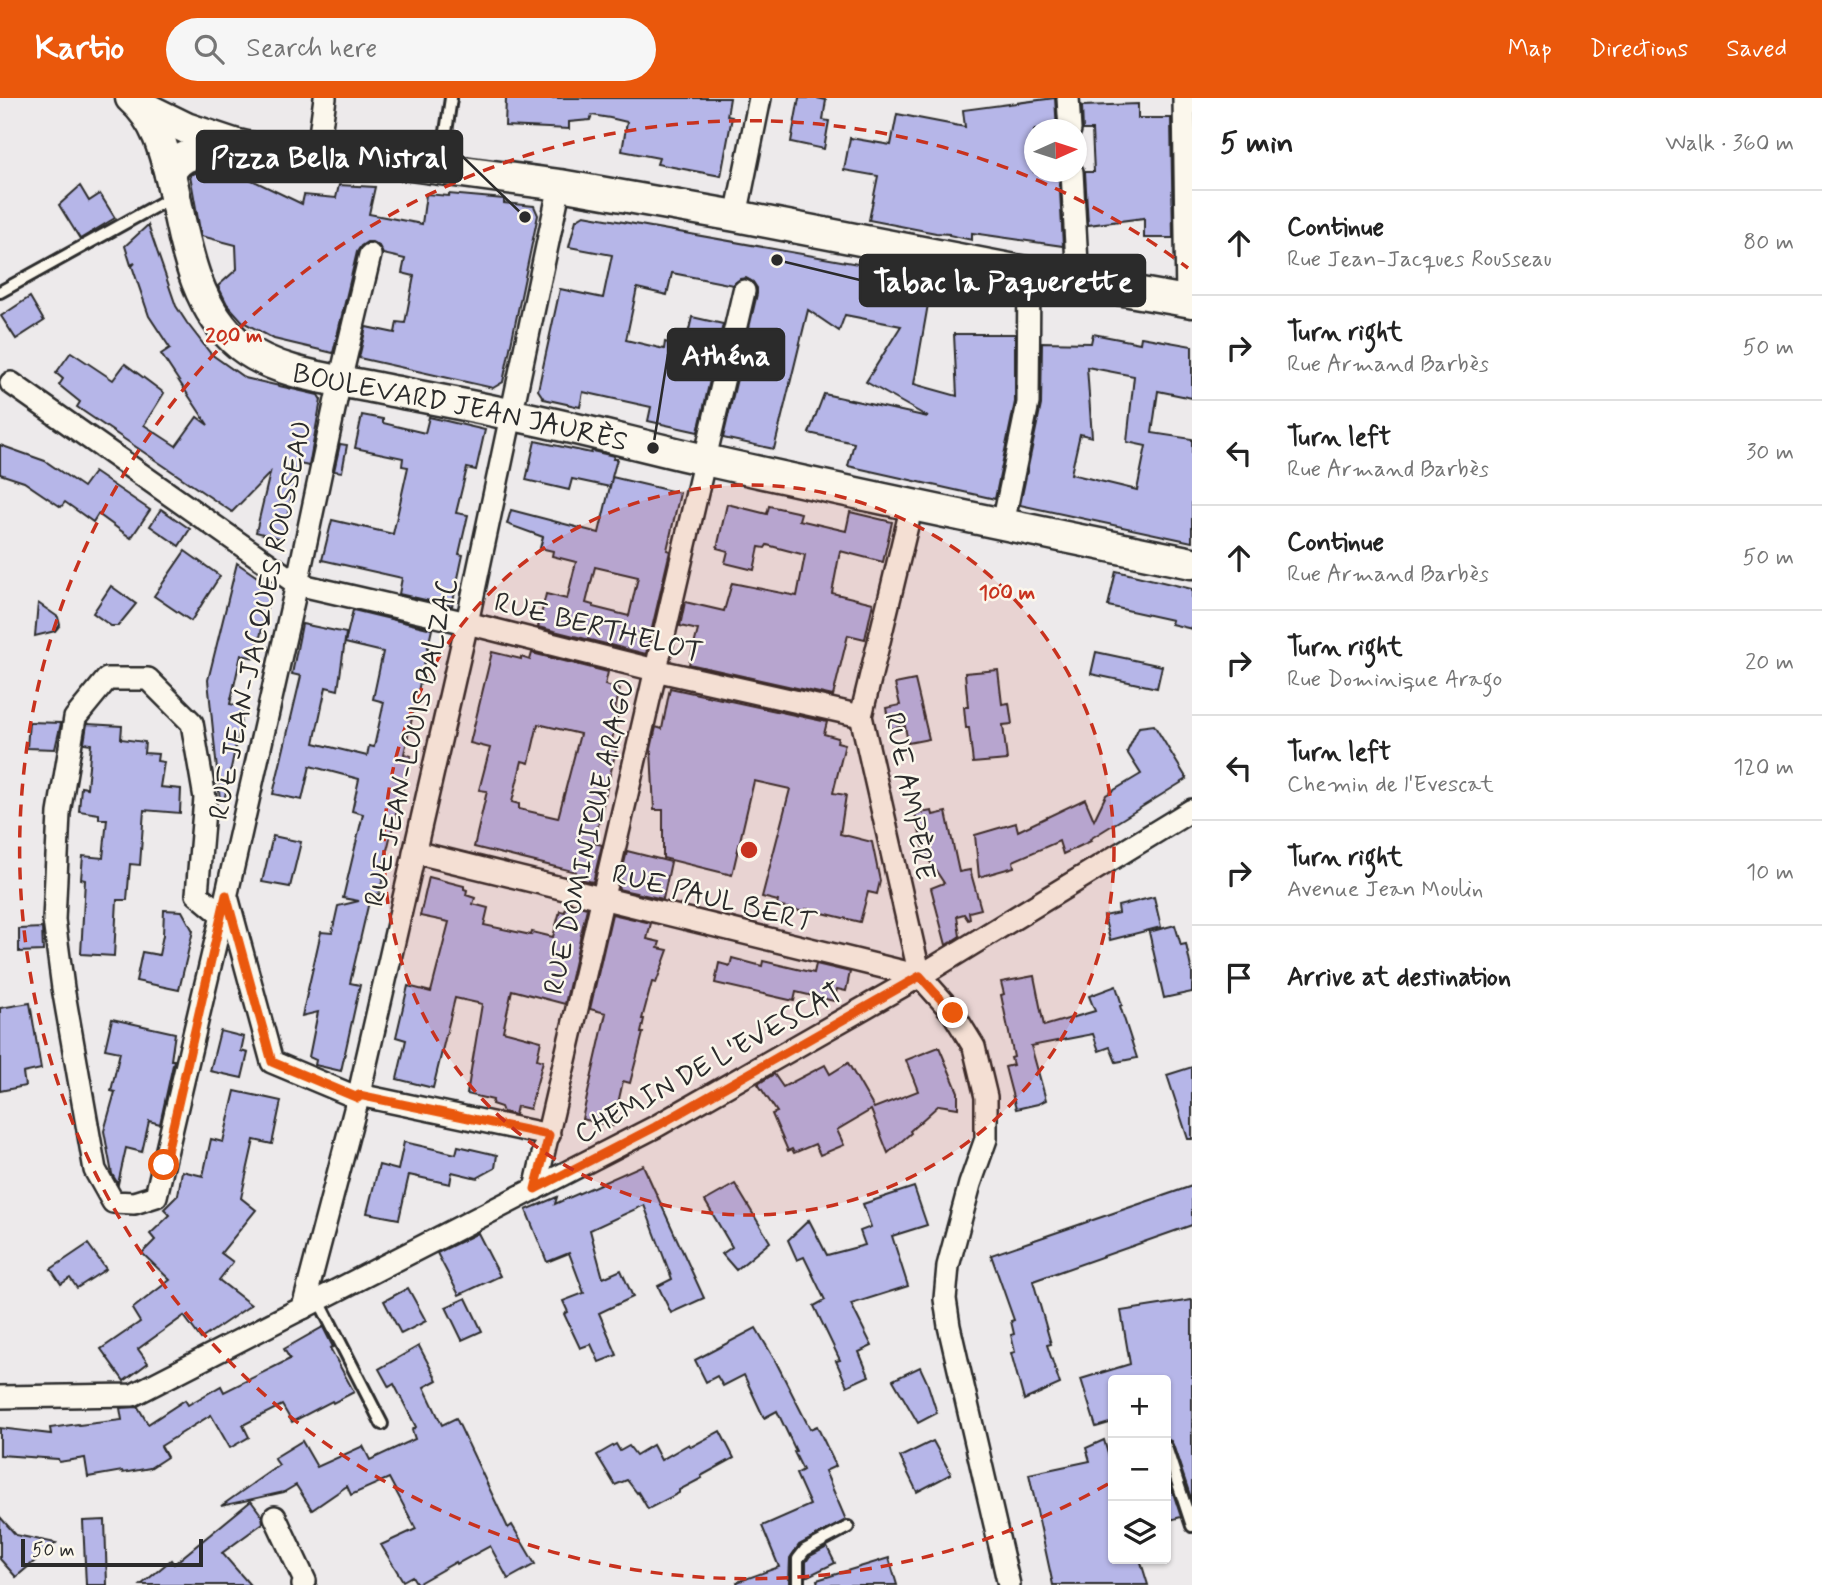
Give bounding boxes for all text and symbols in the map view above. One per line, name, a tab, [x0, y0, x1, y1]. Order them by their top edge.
search box	[166, 18, 656, 81]
text: Kartio	[35, 27, 124, 71]
icon: search	[190, 30, 228, 68]
text: Search here	[246, 32, 377, 66]
text: Map	[1508, 34, 1552, 65]
text: Directions	[1590, 34, 1688, 65]
text: Saved	[1726, 34, 1787, 65]
north arrow	[1024, 119, 1087, 182]
text: 5 min	[1220, 124, 1294, 163]
text: Walk · 360 m	[1665, 129, 1794, 159]
callout: Pizza Bella Mistral	[197, 131, 462, 182]
text: Pizza Bella Mistral	[211, 139, 447, 178]
text: Continue	[1287, 211, 1384, 245]
icon: ahead	[1220, 224, 1258, 262]
text: 80 m	[1743, 228, 1794, 258]
text: Rue Jean-Jacques Rousseau	[1287, 245, 1552, 275]
callout: Tabac la Paquerette	[860, 255, 1145, 306]
text: Tabac la Paquerette	[873, 263, 1133, 302]
text: Turn right	[1287, 316, 1403, 350]
text: 200 m	[205, 322, 263, 350]
callout: Athéna	[668, 329, 784, 380]
icon: right	[1220, 329, 1258, 367]
text: 50 m	[1743, 333, 1794, 363]
text: Athéna	[682, 337, 770, 376]
text: Rue Armand Barbès	[1287, 350, 1489, 380]
street label: BOULEVARD JEAN JAURÈS	[288, 356, 631, 462]
street label: RUE JEAN-JACQUES ROUSSEAU	[201, 418, 322, 823]
text: Turn left	[1287, 421, 1391, 455]
icon: left	[1220, 434, 1258, 472]
text: 30 m	[1746, 438, 1794, 468]
text: Rue Armand Barbès	[1287, 455, 1489, 485]
text: Continue	[1287, 526, 1384, 560]
icon: ahead	[1220, 539, 1258, 577]
text: 50 m	[1743, 543, 1794, 573]
text: Rue Armand Barbès	[1287, 560, 1489, 590]
street label: RUE JEAN-LOUIS BALZAC	[357, 575, 468, 910]
text: 100 m	[979, 579, 1035, 607]
street label: RUE BERTHELOT	[490, 585, 707, 672]
text: Turn right	[1287, 631, 1403, 665]
icon: right	[1220, 644, 1258, 682]
text: 20 m	[1745, 648, 1794, 678]
text: Rue Dominique Arago	[1287, 665, 1502, 695]
street label: RUE DOMINIQUE ARAGO	[536, 675, 645, 998]
street label: RUE AMPÈRE	[874, 709, 943, 884]
text: Turn left	[1287, 736, 1391, 770]
icon: left	[1220, 749, 1258, 787]
text: 120 m	[1733, 753, 1794, 783]
text: Chemin de l'Evescat	[1287, 770, 1494, 800]
centre of rings	[737, 838, 761, 862]
text: Turn right	[1287, 841, 1403, 875]
icon: right	[1220, 854, 1258, 892]
street label: RUE PAUL BERT	[608, 856, 820, 943]
text: 10 m	[1746, 858, 1794, 888]
text: Avenue Jean Moulin	[1287, 875, 1483, 905]
icon: arrive	[1220, 959, 1258, 997]
text: Arrive at destination	[1287, 961, 1511, 995]
street label: CHEMIN DE L'EVESCAT	[568, 975, 850, 1153]
route end	[937, 997, 968, 1028]
route start	[148, 1149, 179, 1180]
map controls	[1108, 1375, 1171, 1564]
button: +	[1108, 1375, 1171, 1438]
button: −	[1108, 1438, 1171, 1501]
button: layers	[1108, 1501, 1171, 1564]
scale bar	[21, 1536, 203, 1568]
text: 50 m	[32, 1538, 75, 1563]

